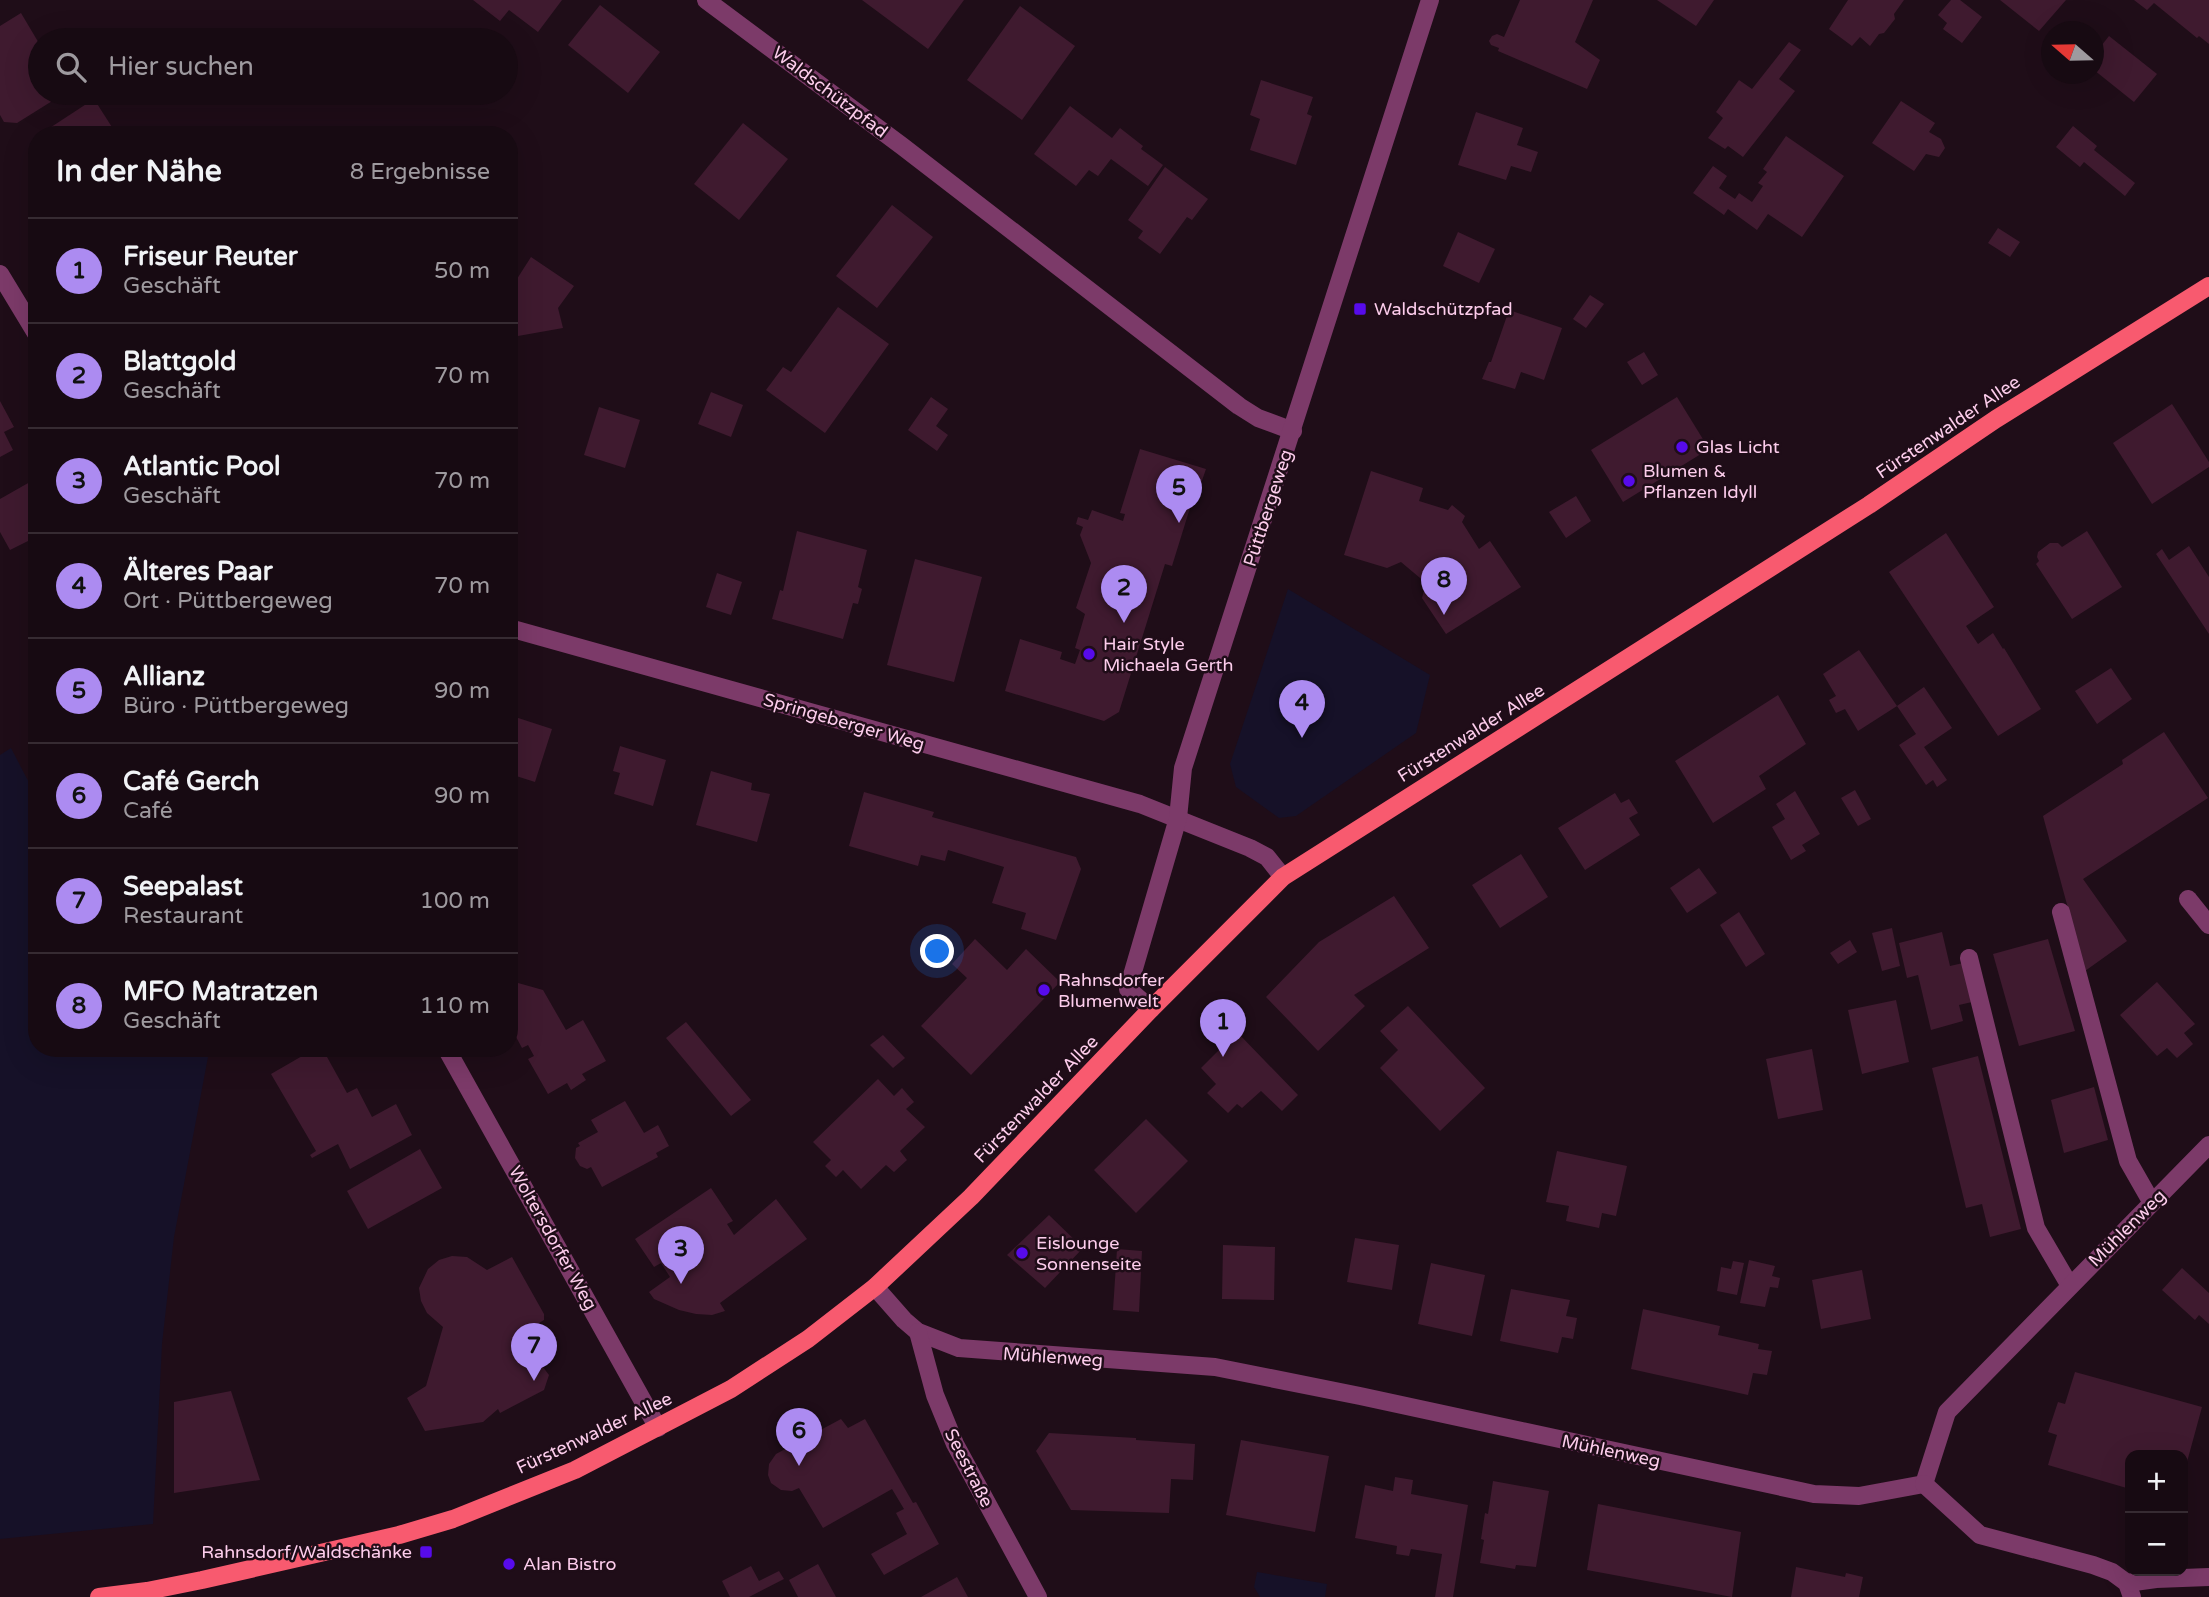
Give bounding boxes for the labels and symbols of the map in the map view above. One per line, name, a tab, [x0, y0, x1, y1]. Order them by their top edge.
north arrow	[2041, 21, 2104, 84]
street label: Waldschützpfad	[768, 41, 892, 143]
place label: Waldschützpfad	[1374, 298, 1513, 320]
marker: Waldschützpfad	[1352, 301, 1368, 317]
street label: Fürstenwalder Allee	[1872, 371, 2024, 483]
place label: Glas Licht	[1696, 436, 1780, 458]
marker: Glas Licht	[1674, 439, 1690, 455]
street label: Püttbergeweg	[1239, 447, 1297, 569]
place label: Blumen & Pflanzen Idyll	[1643, 460, 1757, 503]
pin: 5	[1156, 465, 1202, 523]
marker: Blumen & Pflanzen Idyll	[1621, 473, 1637, 489]
pin: 8	[1421, 557, 1467, 615]
pin: 2	[1101, 565, 1147, 623]
place label: Hair Style Michaela Gerth	[1103, 633, 1233, 676]
marker: Hair Style Michaela Gerth	[1081, 646, 1097, 662]
street label: Fürstenwalder Allee	[1394, 679, 1548, 787]
pin: 4	[1279, 680, 1325, 738]
street label: Springeberger Weg	[761, 688, 927, 756]
your location	[920, 934, 954, 968]
place label: Rahnsdorfer Blumenwelt	[1058, 969, 1164, 1012]
marker: Rahnsdorfer Blumenwelt	[1036, 982, 1052, 998]
pin: 1	[1200, 999, 1246, 1057]
street label: Fürstenwalder Allee	[969, 1031, 1103, 1167]
street label: Woltersdorfer Weg	[504, 1162, 602, 1314]
street label: Mühlenweg	[2084, 1185, 2170, 1271]
pin: 3	[658, 1226, 704, 1284]
place label: Eislounge Sonnenseite	[1036, 1232, 1141, 1275]
marker: Eislounge Sonnenseite	[1014, 1245, 1030, 1261]
pin: 7	[511, 1323, 557, 1381]
street label: Mühlenweg	[1002, 1343, 1104, 1371]
street label: Fürstenwalder Allee	[513, 1387, 675, 1479]
pin: 6	[776, 1408, 822, 1466]
street label: Seestraße	[940, 1425, 998, 1511]
street label: Mühlenweg	[1560, 1430, 1662, 1472]
place label: Rahnsdorf/Waldschänke	[201, 1541, 412, 1563]
marker: Rahnsdorf/Waldschänke	[418, 1544, 434, 1560]
place label: Alan Bistro	[523, 1553, 616, 1575]
marker: Alan Bistro	[501, 1556, 517, 1572]

